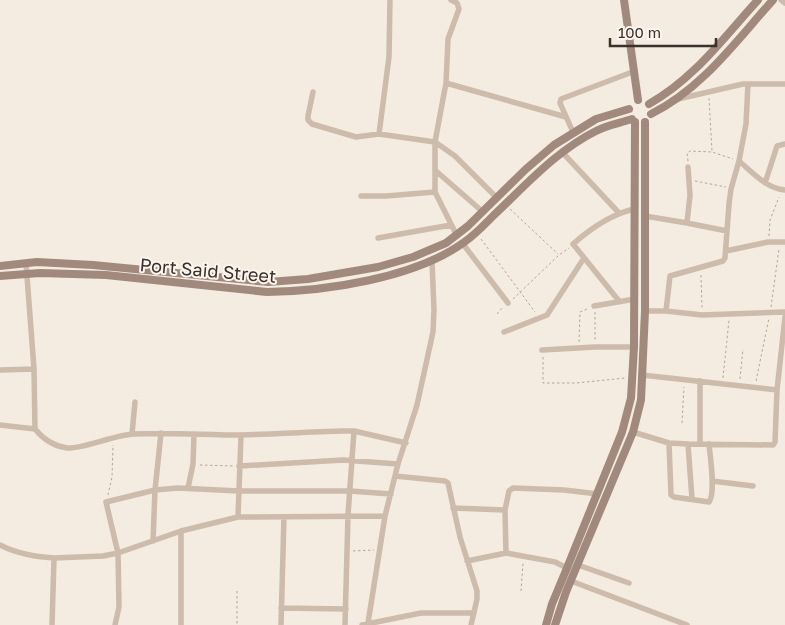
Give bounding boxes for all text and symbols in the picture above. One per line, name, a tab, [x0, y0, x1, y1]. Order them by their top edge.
scale bar	[610, 15, 716, 47]
text: 100 m	[618, 23, 661, 41]
street label: Port Said Street	[139, 253, 277, 287]

